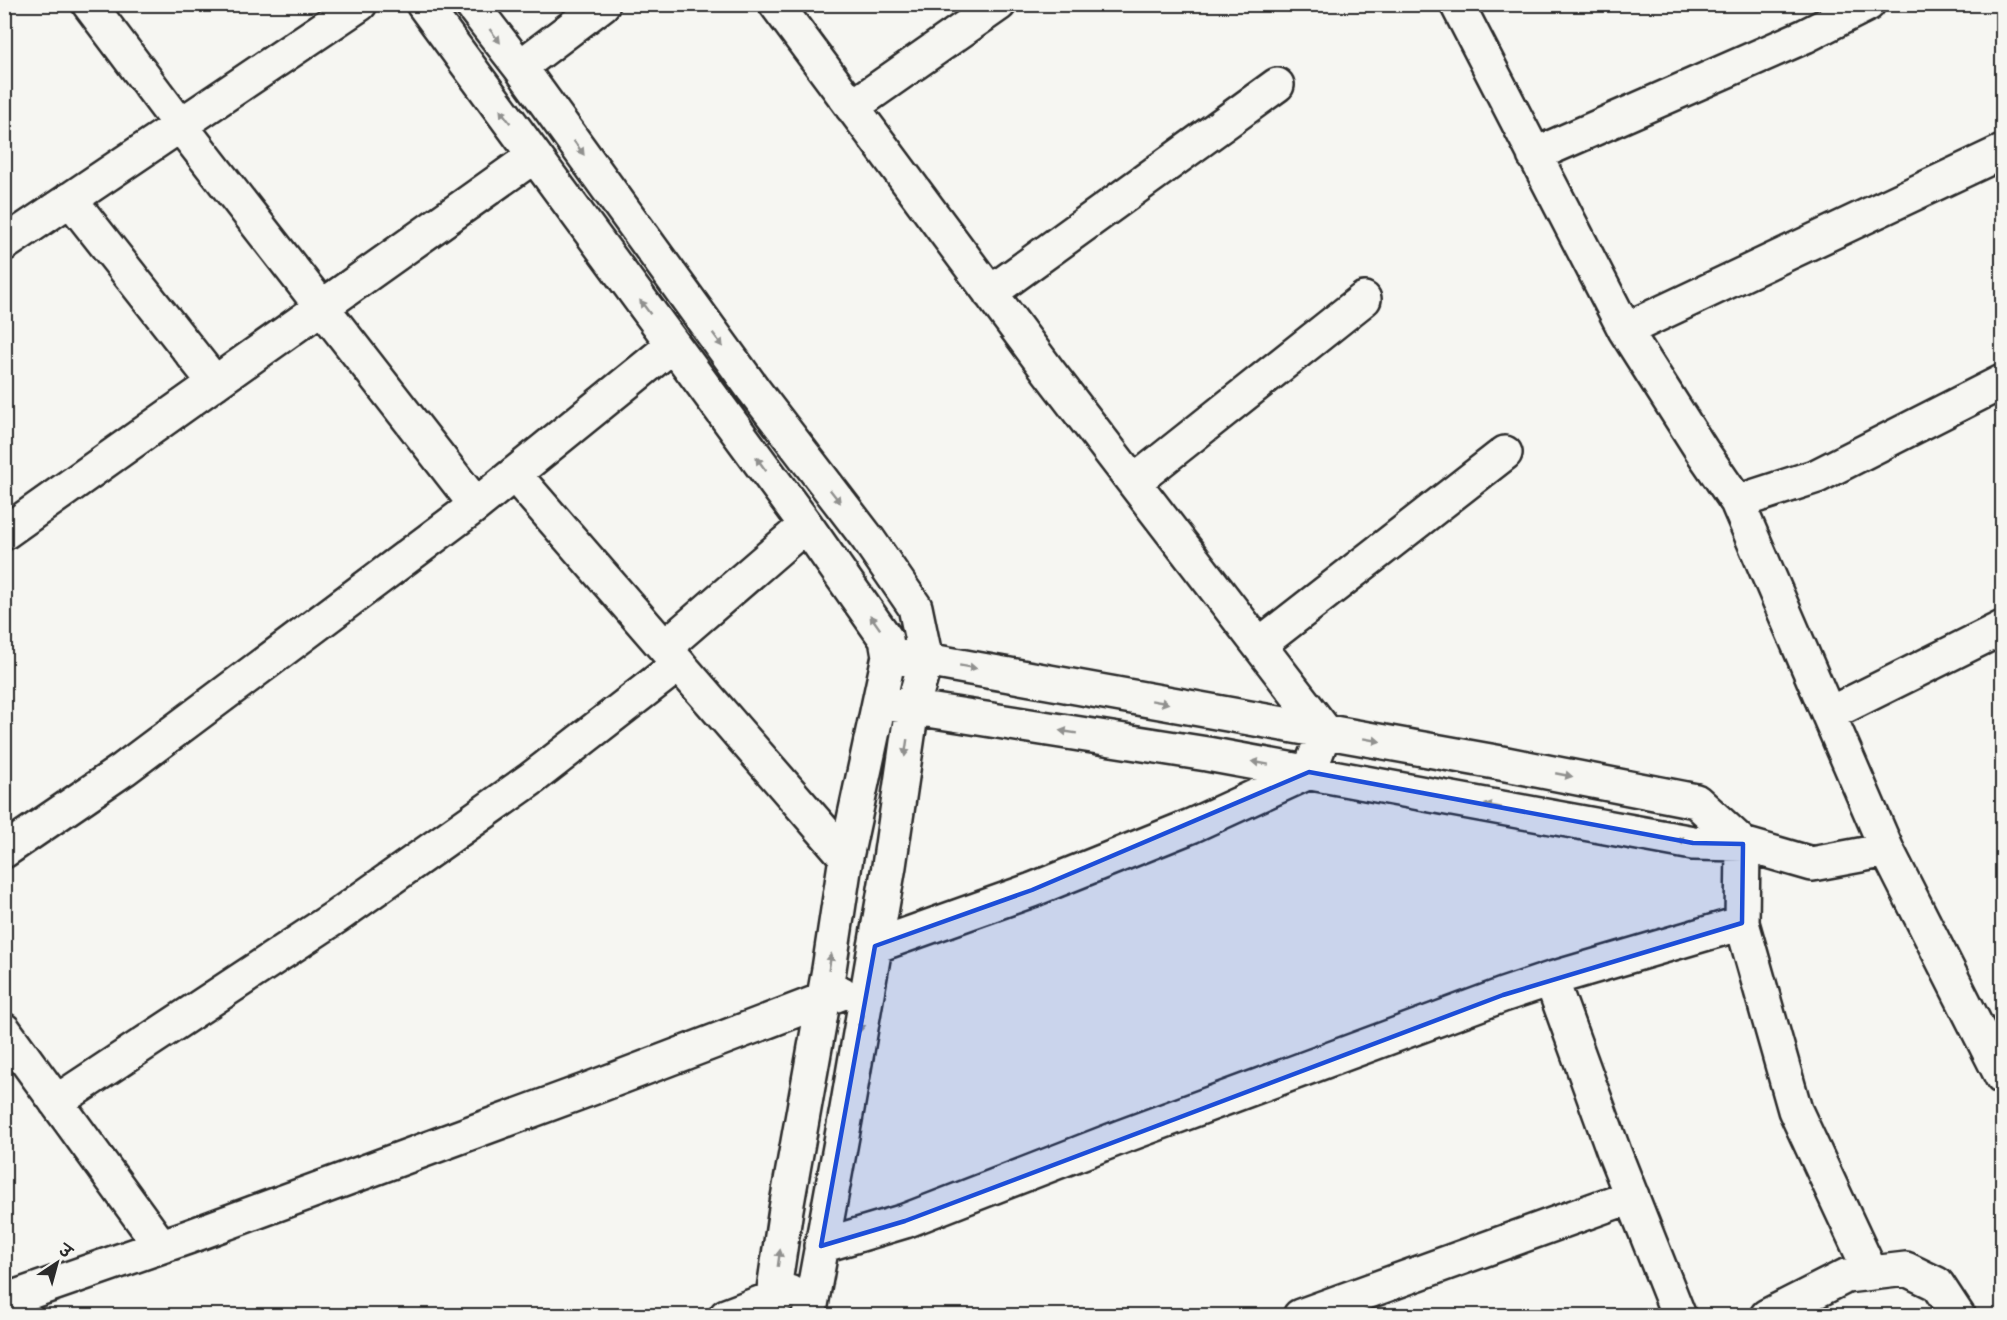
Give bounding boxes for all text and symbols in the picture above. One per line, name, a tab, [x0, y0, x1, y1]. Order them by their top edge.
one-way arrow	[489, 28, 501, 43]
one-way arrow	[499, 109, 511, 125]
one-way arrow	[573, 140, 585, 156]
one-way arrow	[639, 300, 651, 316]
one-way arrow	[711, 333, 723, 348]
one-way arrow	[755, 456, 767, 472]
one-way arrow	[829, 488, 841, 504]
one-way arrow	[869, 615, 881, 631]
one-way arrow	[959, 663, 978, 672]
one-way arrow	[1150, 698, 1169, 707]
one-way arrow	[1058, 728, 1077, 737]
one-way arrow	[1363, 736, 1382, 745]
one-way arrow	[902, 738, 911, 757]
one-way arrow	[1251, 759, 1270, 768]
one-way arrow	[1555, 771, 1574, 780]
one-way arrow	[1484, 801, 1503, 810]
one-way arrow	[1675, 837, 1694, 846]
one-way arrow	[826, 952, 835, 971]
one-way arrow	[857, 1014, 866, 1033]
north arrow	[27, 1233, 87, 1293]
text: उ	[53, 1239, 77, 1264]
one-way arrow	[775, 1248, 784, 1267]

